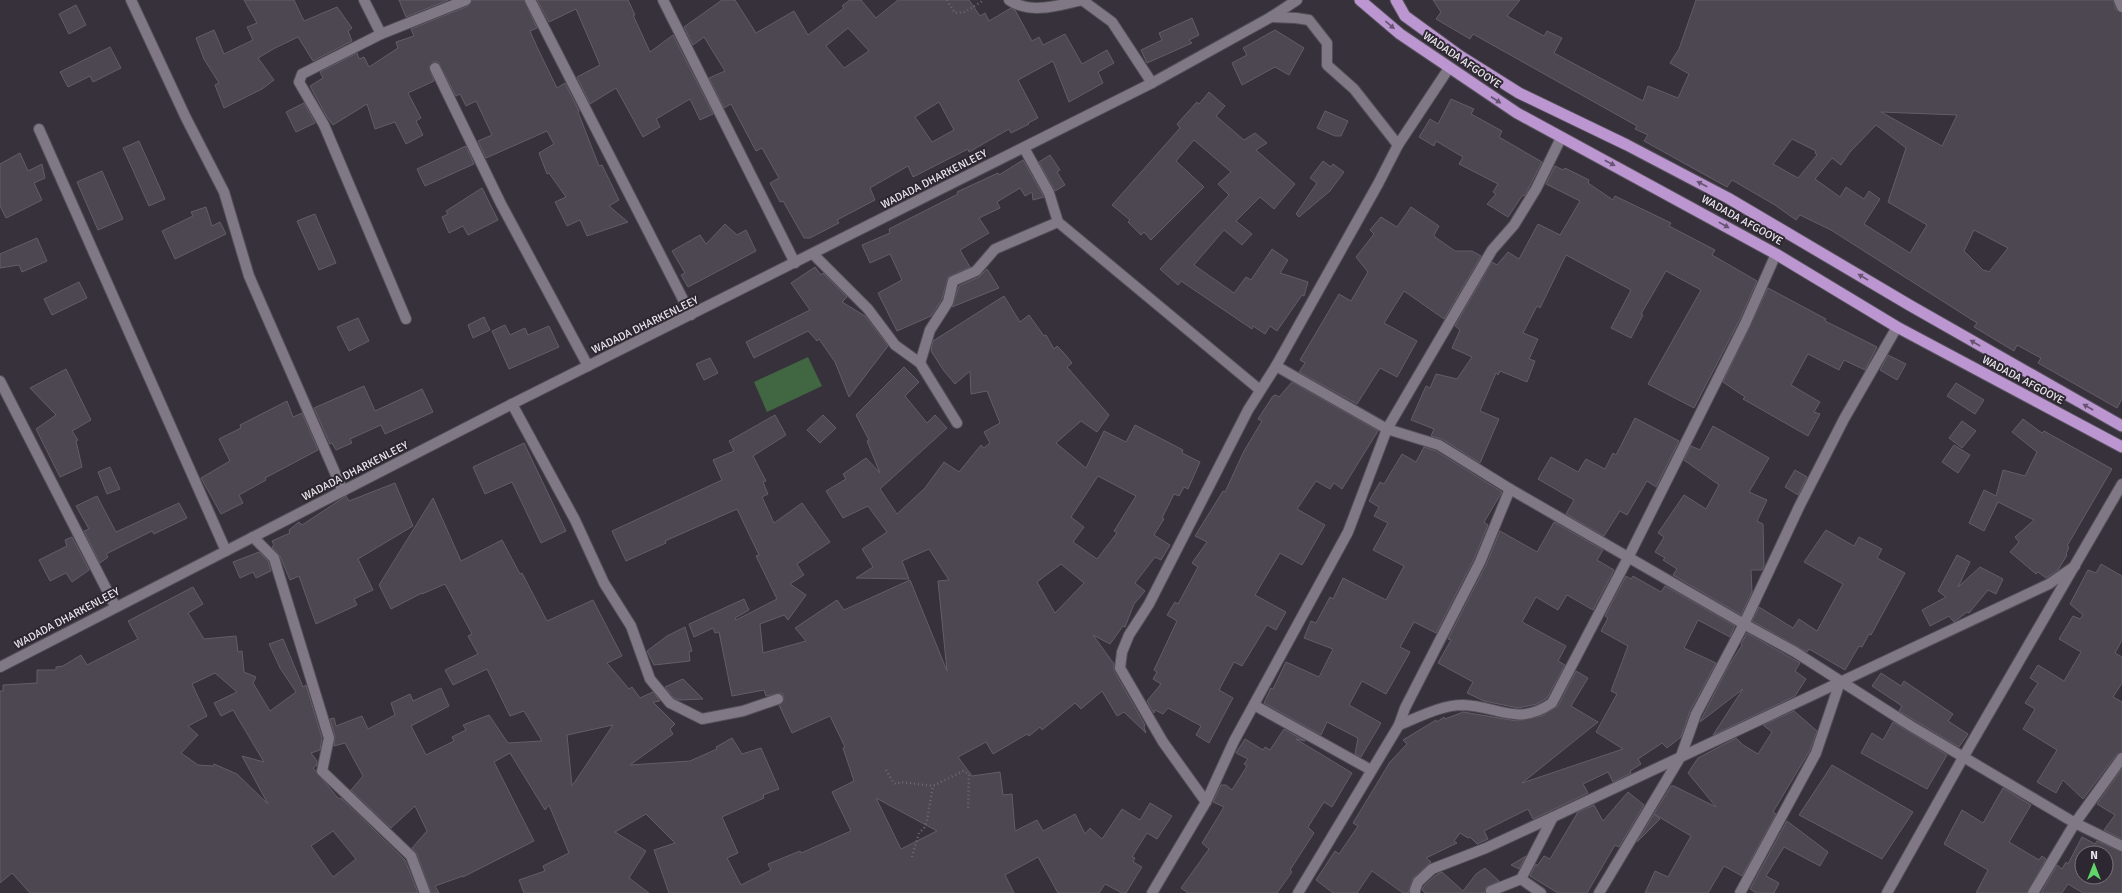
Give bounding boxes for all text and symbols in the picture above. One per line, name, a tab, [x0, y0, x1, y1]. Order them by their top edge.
one-way arrow	[1384, 21, 1395, 30]
street label: WADADA AFGOOYE	[1421, 29, 1503, 91]
one-way arrow	[1490, 96, 1502, 103]
street label: WADADA DHARKENLEEY	[879, 146, 990, 211]
one-way arrow	[1604, 160, 1615, 167]
one-way arrow	[1696, 181, 1708, 188]
street label: WADADA AFGOOYE	[1699, 192, 1785, 248]
one-way arrow	[1718, 221, 1730, 228]
one-way arrow	[1857, 274, 1869, 281]
street label: WADADA DHARKENLEEY	[589, 293, 701, 357]
one-way arrow	[1969, 339, 1981, 346]
street label: WADADA AFGOOYE	[1980, 353, 2066, 407]
one-way arrow	[2082, 404, 2094, 411]
street label: WADADA DHARKENLEEY	[300, 438, 411, 503]
street label: WADADA DHARKENLEEY	[12, 584, 122, 651]
north arrow	[2074, 845, 2114, 885]
text: N	[2090, 849, 2098, 862]

